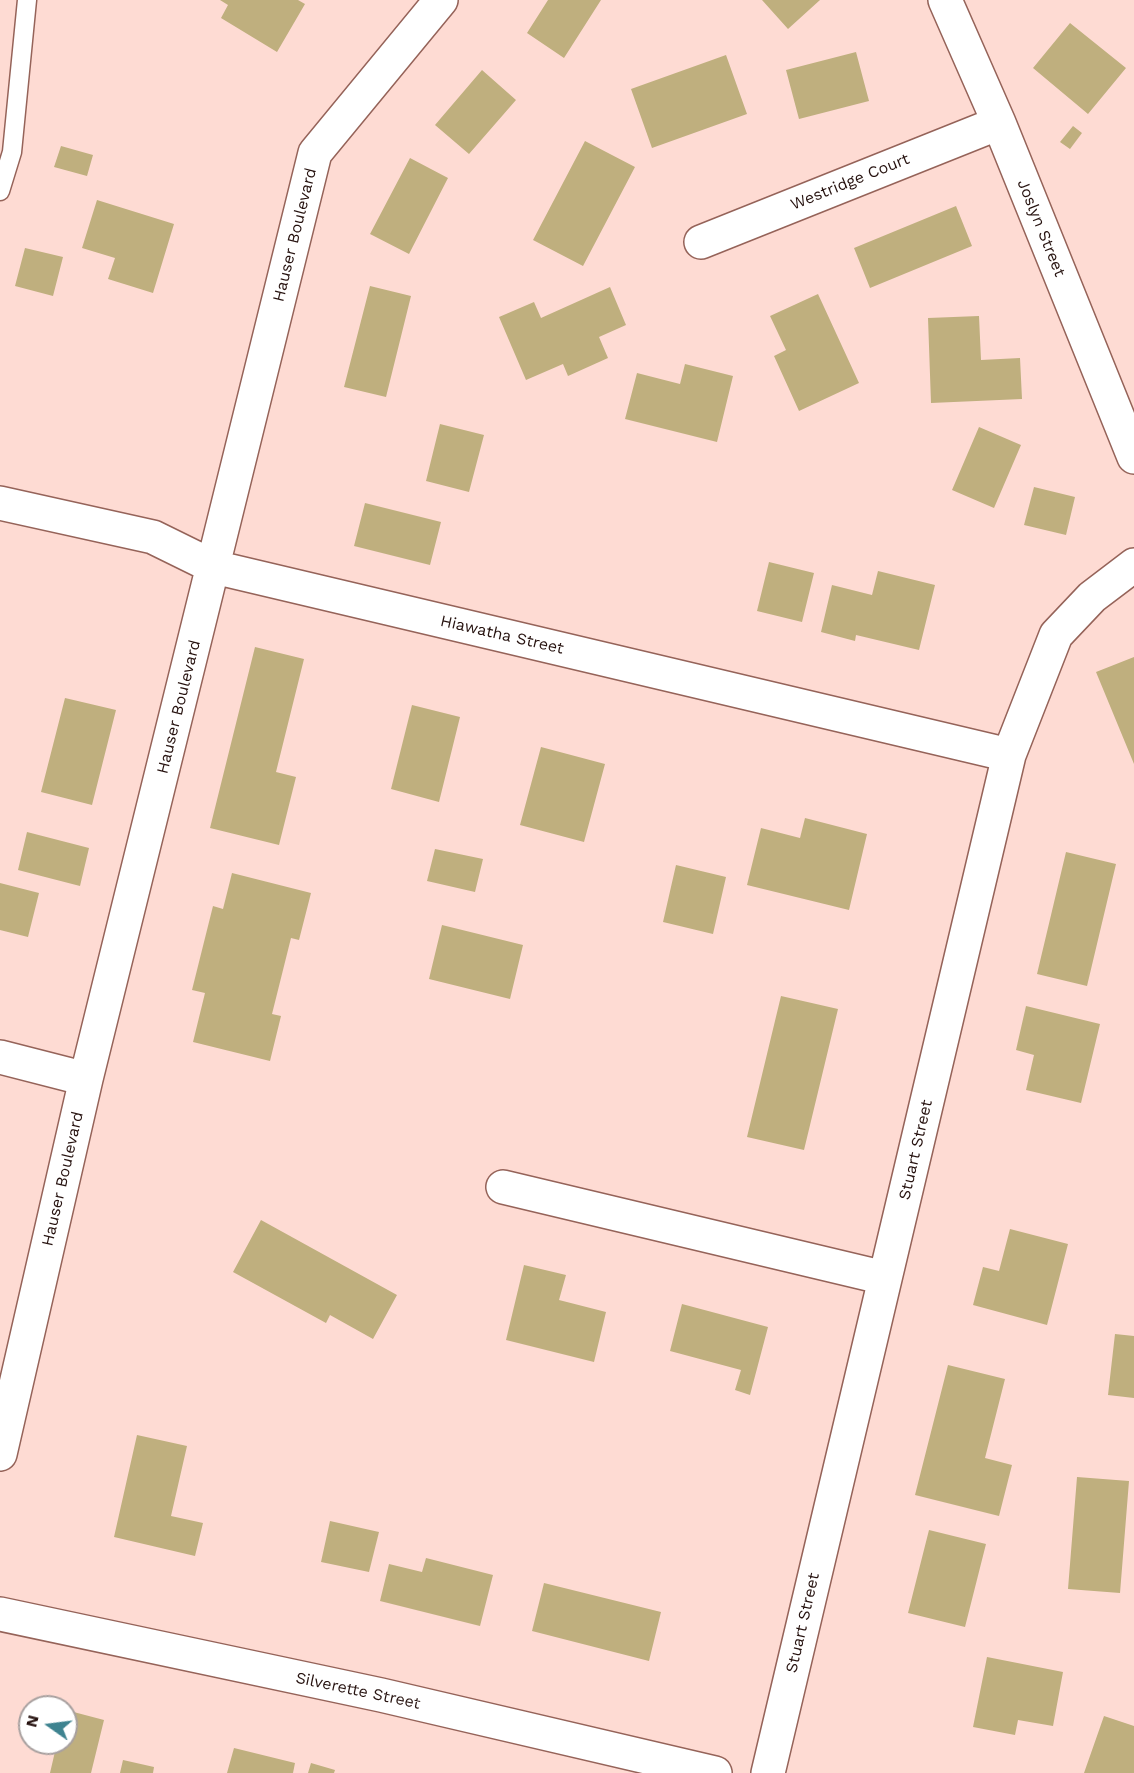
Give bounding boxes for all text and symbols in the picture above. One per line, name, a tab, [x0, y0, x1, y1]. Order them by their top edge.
street label: Westridge Court	[788, 149, 912, 215]
street label: Hauser Boulevard	[269, 166, 321, 304]
street label: Joslyn Street	[1013, 177, 1069, 279]
street label: Hiawatha Street	[438, 611, 566, 659]
street label: Hauser Boulevard	[153, 638, 205, 776]
street label: Stuart Street	[895, 1098, 937, 1202]
street label: Hauser Boulevard	[38, 1110, 88, 1248]
street label: Stuart Street	[782, 1571, 824, 1675]
street label: Silverette Street	[294, 1668, 422, 1714]
north arrow	[18, 1695, 78, 1755]
text: N	[21, 1713, 43, 1729]

